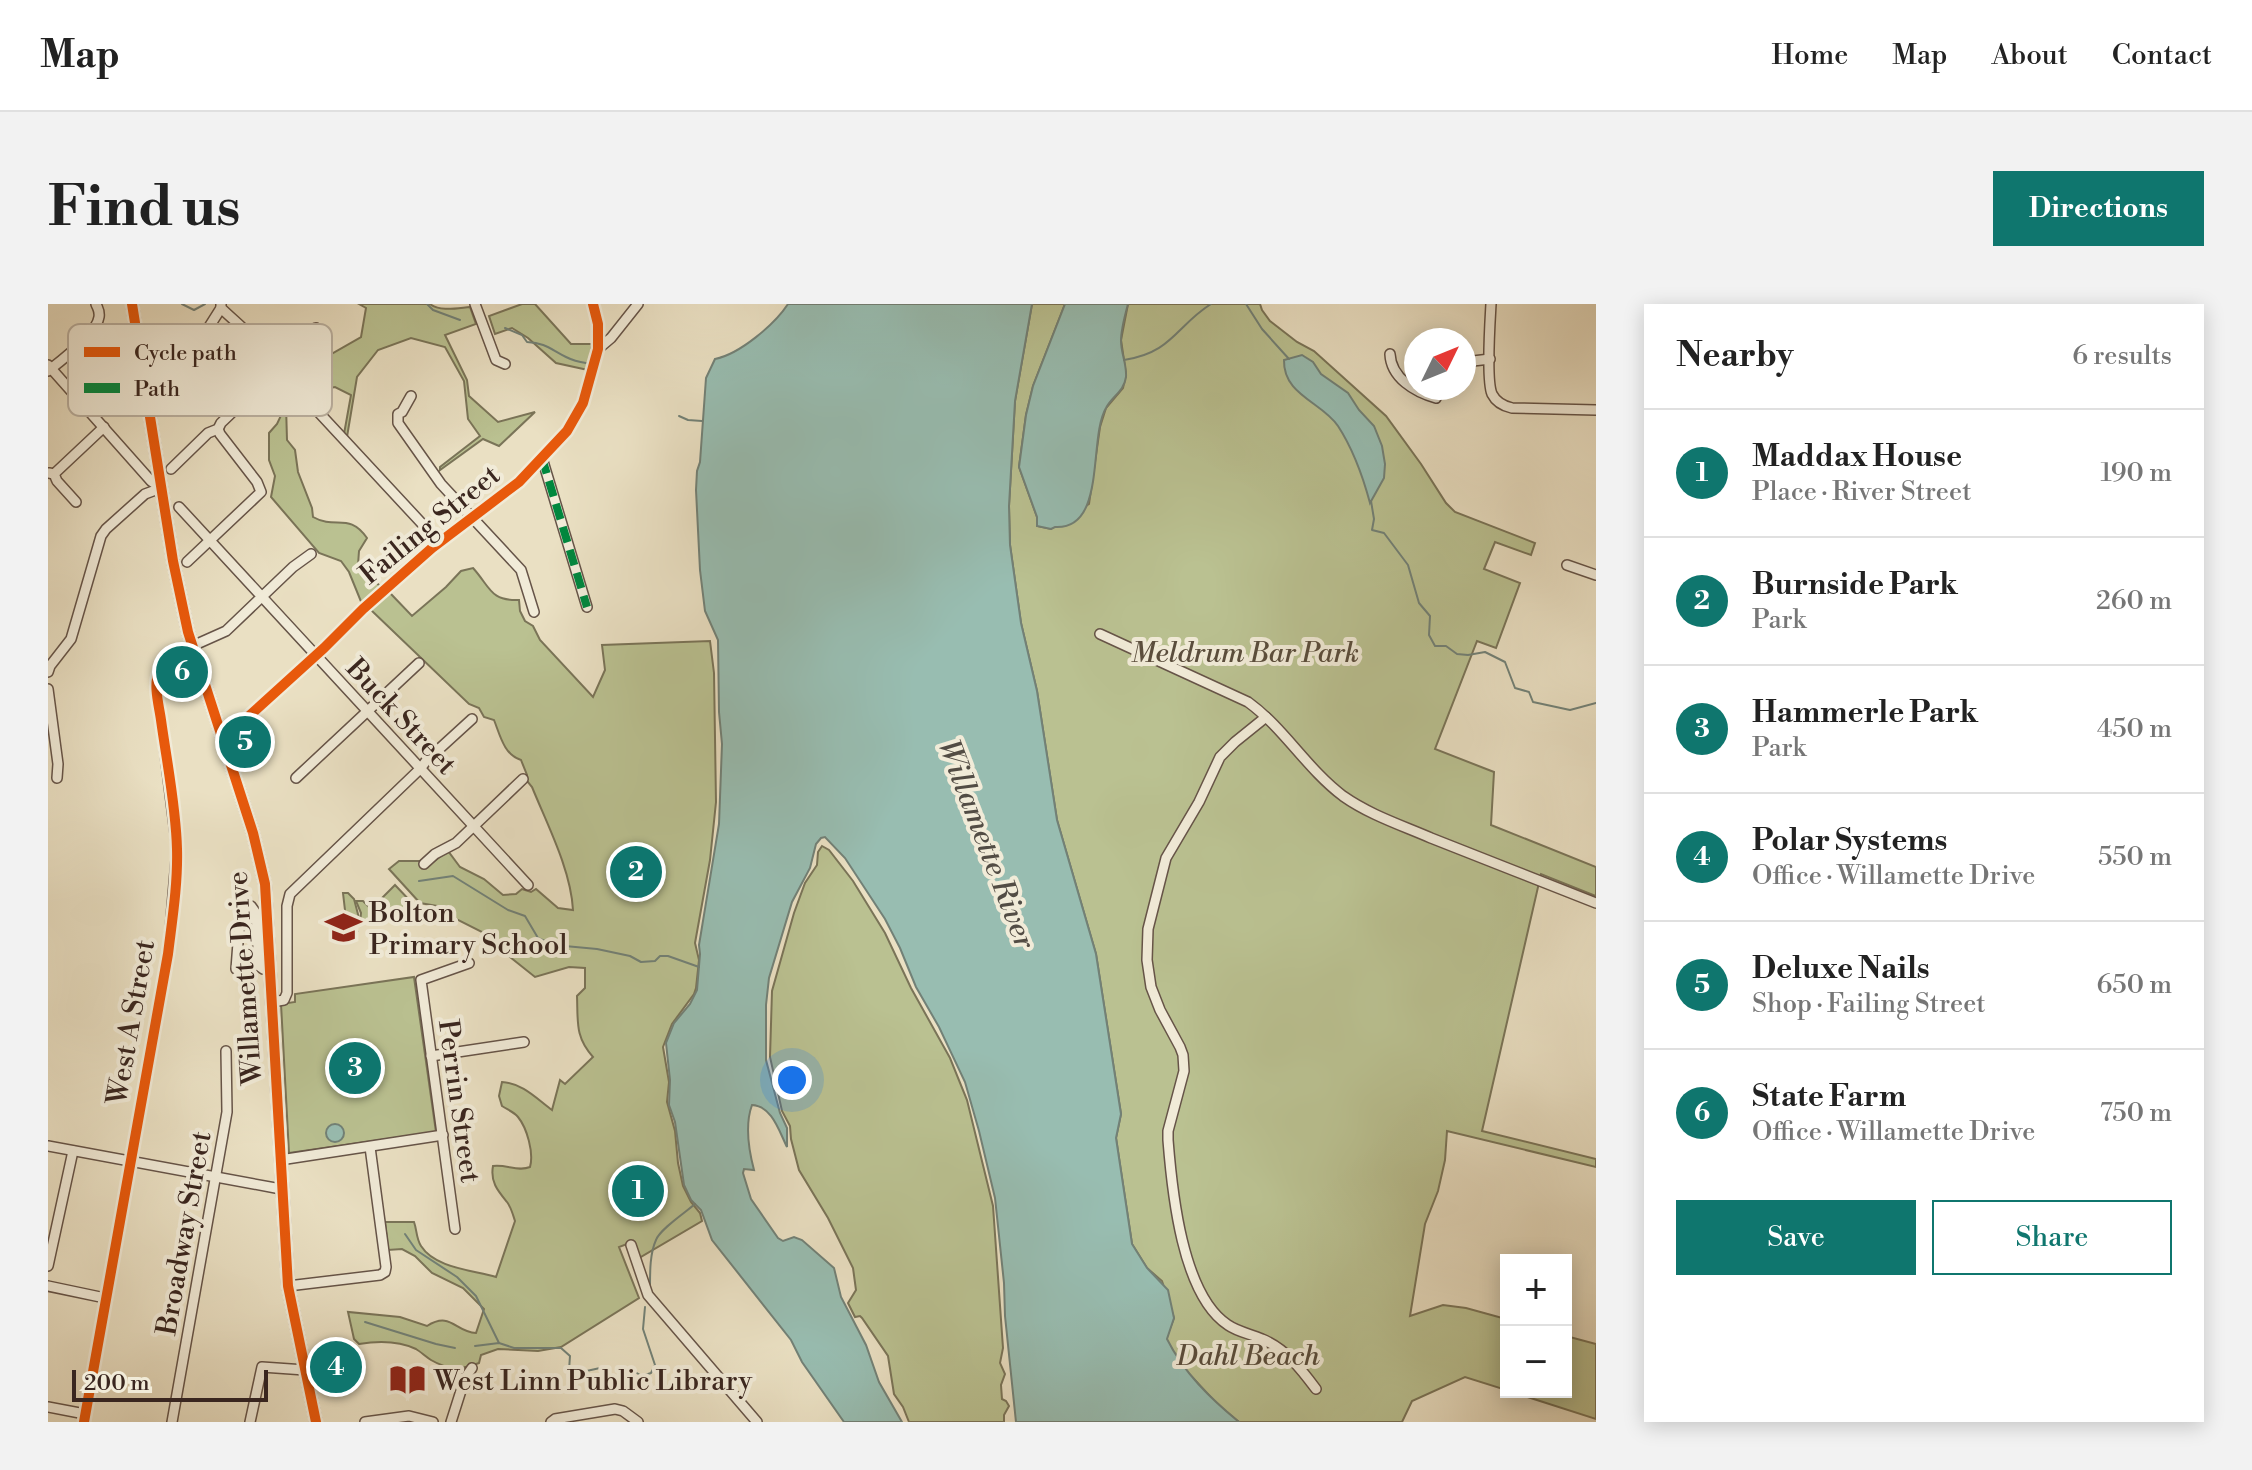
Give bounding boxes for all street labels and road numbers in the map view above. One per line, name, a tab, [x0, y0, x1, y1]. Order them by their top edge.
street label: Failing Street	[353, 458, 507, 592]
street label: Buck Street	[338, 651, 464, 782]
street label: Willamette Drive	[221, 870, 270, 1087]
street label: West A Street	[100, 937, 163, 1108]
street label: Perrin Street	[430, 1017, 487, 1185]
street label: Broadway Street	[149, 1129, 220, 1339]

